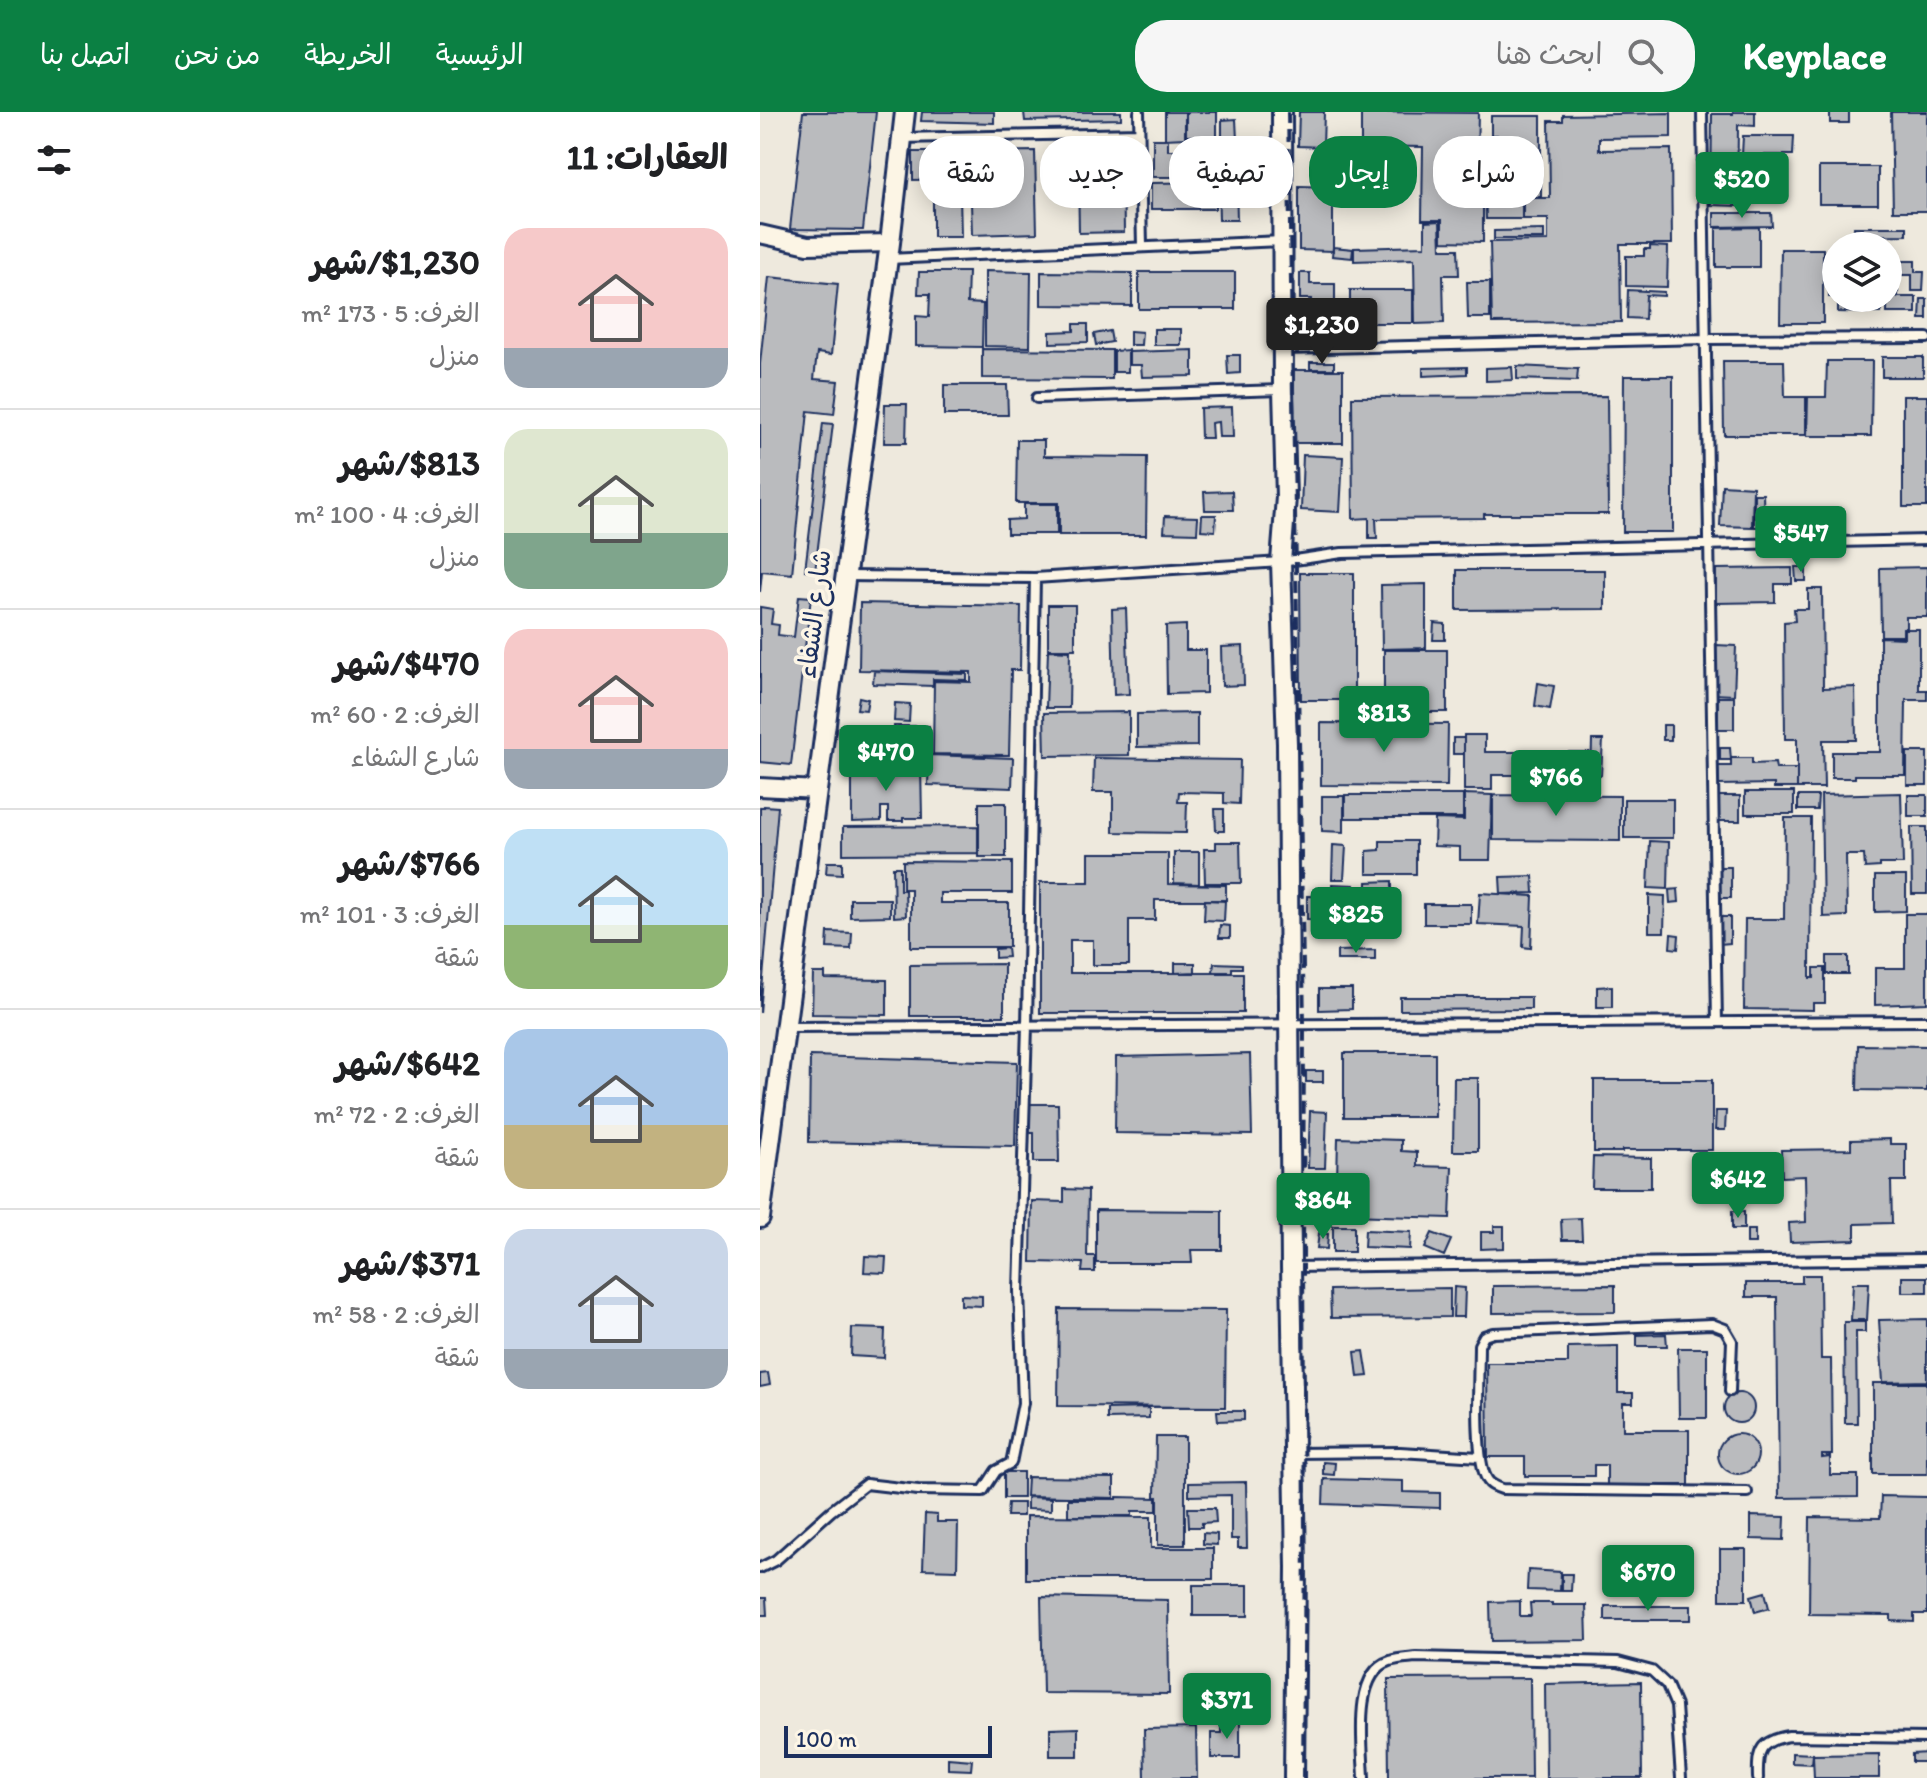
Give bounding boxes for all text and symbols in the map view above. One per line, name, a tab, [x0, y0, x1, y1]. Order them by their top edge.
search box	[1135, 20, 1695, 92]
text: Keyplace	[1743, 33, 1887, 79]
icon: search	[1623, 34, 1667, 78]
text: ابحث هنا	[1496, 35, 1603, 72]
text: اتصل بنا	[40, 37, 130, 71]
text: من نحن	[174, 37, 260, 71]
text: الخريطة	[304, 37, 392, 71]
text: الرئيسية	[436, 37, 524, 71]
chip: شقة	[919, 136, 1024, 208]
chip: جديد	[1040, 136, 1153, 208]
chip: تصفية	[1169, 136, 1293, 208]
chip: إيجار	[1309, 136, 1417, 208]
chip: شراء	[1433, 136, 1544, 208]
text: العقارات: 11	[567, 137, 728, 178]
icon: filters	[32, 138, 76, 182]
pin: $520	[1695, 152, 1789, 220]
text: $520	[1714, 162, 1770, 194]
map controls	[1822, 232, 1902, 312]
button: layers	[1822, 232, 1902, 312]
text: $1,230/شهر	[311, 242, 480, 283]
icon: home	[568, 260, 664, 356]
text: الغرف: 5 · 173 m²	[301, 297, 480, 329]
pin: $1,230	[1257, 298, 1387, 366]
text: $1,230	[1284, 308, 1360, 340]
text: منزل	[429, 340, 480, 372]
text: $813/شهر	[339, 443, 480, 484]
icon: home	[568, 461, 664, 557]
text: الغرف: 4 · 100 m²	[294, 498, 480, 530]
pin: $547	[1754, 506, 1848, 574]
text: $547	[1773, 516, 1829, 548]
text: منزل	[429, 541, 480, 573]
street label: شارع الشفاء	[790, 548, 840, 680]
text: $470/شهر	[334, 643, 480, 684]
icon: home	[568, 661, 664, 757]
pin: $813	[1337, 686, 1431, 754]
text: $813	[1357, 696, 1411, 728]
text: الغرف: 2 · 60 m²	[311, 698, 480, 730]
pin: $470	[839, 725, 933, 793]
text: $470	[857, 735, 915, 767]
text: شارع الشفاء	[351, 741, 480, 773]
pin: $766	[1509, 750, 1603, 818]
text: $766	[1529, 760, 1583, 792]
text: $766/شهر	[339, 843, 480, 884]
icon: home	[568, 861, 664, 957]
pin: $825	[1309, 887, 1403, 955]
text: $825	[1329, 897, 1383, 929]
text: الغرف: 3 · 101 m²	[300, 898, 480, 930]
text: شقة	[435, 941, 480, 973]
text: $642/شهر	[336, 1043, 480, 1084]
icon: home	[568, 1061, 664, 1157]
text: الغرف: 2 · 72 m²	[314, 1098, 480, 1130]
text: شقة	[435, 1141, 480, 1173]
pin: $642	[1691, 1152, 1785, 1220]
text: $642	[1710, 1162, 1766, 1194]
pin: $864	[1276, 1173, 1370, 1241]
text: $864	[1295, 1183, 1351, 1215]
text: $371/شهر	[341, 1243, 480, 1284]
icon: home	[568, 1261, 664, 1357]
text: الغرف: 2 · 58 m²	[312, 1298, 480, 1330]
text: شقة	[435, 1341, 480, 1373]
pin: $670	[1601, 1545, 1695, 1613]
text: $670	[1620, 1555, 1676, 1587]
pin: $371	[1180, 1673, 1274, 1741]
text: $371	[1201, 1683, 1253, 1715]
scale bar	[784, 1722, 992, 1758]
text: 100 m	[796, 1726, 857, 1753]

